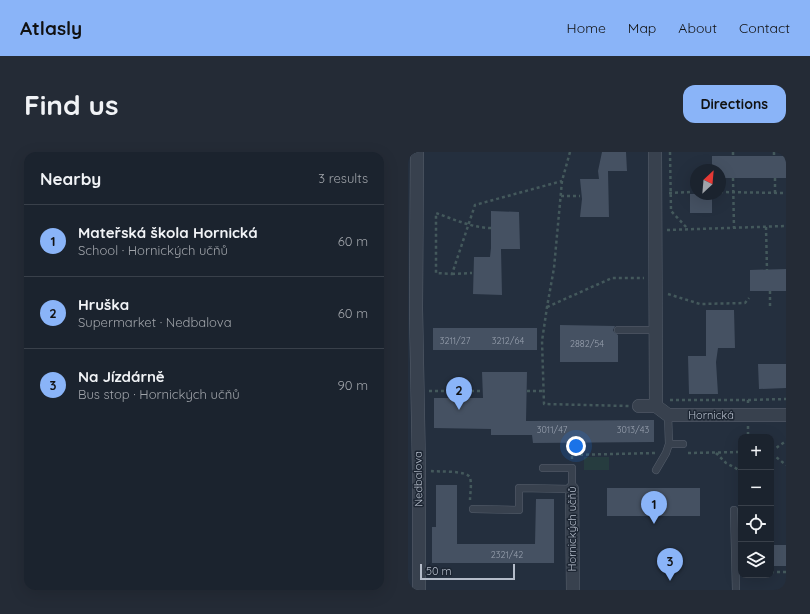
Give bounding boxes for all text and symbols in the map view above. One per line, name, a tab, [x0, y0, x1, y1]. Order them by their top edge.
text: Atlasly	[20, 16, 82, 40]
text: Home	[567, 19, 606, 37]
text: Map	[628, 19, 656, 37]
text: About	[678, 19, 717, 37]
text: Contact	[739, 19, 790, 37]
button: Directions	[683, 85, 786, 123]
text: Find us	[24, 87, 118, 122]
north arrow	[690, 164, 726, 200]
text: Nearby	[40, 168, 101, 189]
text: 3 results	[318, 170, 368, 186]
text: Mateřská škola Hornická	[78, 223, 258, 242]
text: 1	[50, 233, 56, 249]
text: 60 m	[338, 233, 368, 249]
text: School · Hornických učňů	[78, 242, 228, 258]
text: Hruška	[78, 295, 129, 314]
text: 2	[49, 305, 57, 321]
text: 60 m	[338, 305, 368, 321]
text: Supermarket · Nedbalova	[78, 314, 232, 330]
house number: 3211/27	[440, 335, 471, 346]
house number: 3212/64	[492, 335, 524, 346]
house number: 2882/54	[570, 338, 604, 349]
text: Na Jízdárně	[78, 367, 165, 386]
text: 3	[50, 377, 56, 393]
text: 90 m	[338, 377, 368, 393]
pin: 2	[446, 377, 472, 410]
text: Bus stop · Hornických učňů	[78, 386, 240, 402]
street label: Hornická	[688, 408, 734, 422]
house number: 3011/47	[537, 424, 568, 435]
house number: 3013/43	[617, 424, 649, 435]
map controls	[738, 434, 774, 578]
button: +	[738, 434, 774, 470]
your location	[566, 436, 586, 456]
street label: Nedbalova	[411, 451, 425, 507]
button: −	[738, 470, 774, 506]
street label: Hornických učňů	[565, 487, 579, 571]
pin: 1	[641, 491, 667, 524]
button: locate	[738, 506, 774, 542]
button: layers	[738, 542, 774, 578]
pin: 3	[657, 548, 683, 581]
house number: 2321/42	[491, 549, 523, 560]
scale bar	[420, 562, 515, 581]
text: 50 m	[426, 564, 452, 578]

